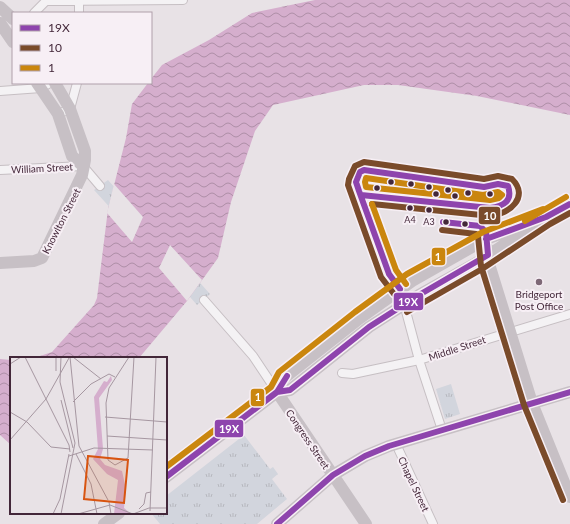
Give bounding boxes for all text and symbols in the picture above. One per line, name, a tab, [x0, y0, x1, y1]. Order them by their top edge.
legend	[12, 12, 152, 84]
text: 19X	[48, 20, 70, 35]
text: 10	[48, 40, 62, 55]
text: 1	[48, 60, 55, 75]
street label: William Street	[11, 160, 74, 176]
unlabelled marker	[386, 177, 396, 187]
unlabelled marker	[406, 179, 416, 189]
unlabelled marker	[424, 182, 434, 192]
unlabelled marker	[372, 183, 382, 193]
unlabelled marker	[443, 185, 453, 195]
street label: Knowlton Street	[39, 186, 83, 256]
unlabelled marker	[463, 188, 473, 198]
unlabelled marker	[431, 189, 441, 199]
unlabelled marker	[485, 189, 495, 199]
unlabelled marker	[450, 191, 460, 201]
marker: A4	[405, 203, 415, 213]
marker: A3	[424, 205, 434, 215]
line badge: 10	[478, 206, 501, 225]
text: 10	[484, 209, 497, 222]
place label: A4	[404, 214, 416, 225]
place label: A3	[423, 216, 435, 227]
unlabelled marker	[441, 217, 451, 227]
unlabelled marker	[460, 219, 470, 229]
line badge: 1	[431, 247, 446, 266]
text: 1	[435, 250, 441, 263]
marker: Bridgeport Post Office	[534, 277, 544, 287]
place label: Bridgeport Post Office	[515, 288, 563, 312]
line badge: 19X	[393, 292, 424, 311]
text: 19X	[398, 295, 419, 308]
street label: Middle Street	[427, 333, 487, 363]
inset map	[10, 357, 167, 514]
line badge: 1	[250, 388, 265, 407]
text: 1	[255, 390, 261, 403]
street label: Congress Street	[284, 407, 333, 471]
line badge: 19X	[214, 419, 244, 438]
text: 19X	[219, 422, 240, 435]
street label: Chapel Street	[396, 455, 432, 514]

